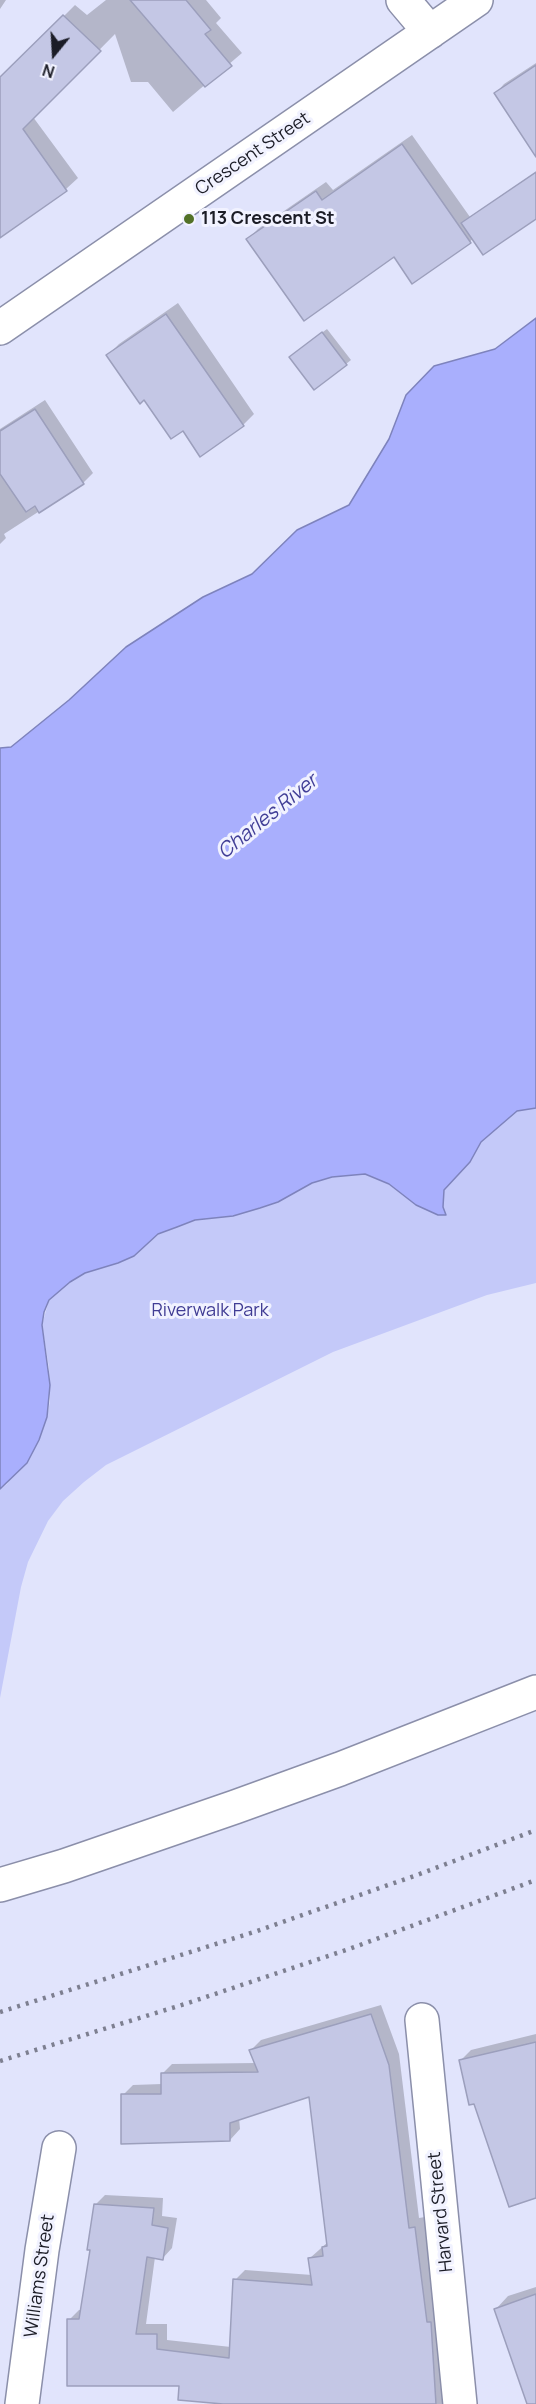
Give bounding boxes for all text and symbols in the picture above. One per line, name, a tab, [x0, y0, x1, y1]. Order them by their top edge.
north arrow	[24, 24, 84, 84]
text: N	[40, 59, 57, 83]
street label: Crescent Street	[192, 108, 314, 200]
place label: 113 Crescent St	[201, 208, 335, 230]
marker: 113 Crescent St	[182, 212, 196, 226]
water label: Charles River	[213, 770, 323, 864]
park label: Riverwalk Park	[151, 1300, 269, 1322]
street label: Harvard Street	[424, 2151, 458, 2273]
street label: Williams Street	[21, 2213, 59, 2339]

